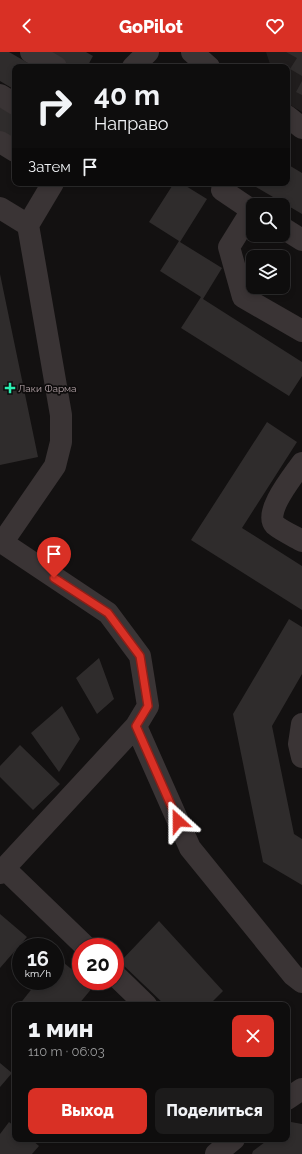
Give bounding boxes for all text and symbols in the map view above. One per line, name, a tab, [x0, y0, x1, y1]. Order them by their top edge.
icon: back	[16, 15, 38, 37]
icon: heart	[264, 15, 286, 37]
text: GoPilot	[119, 16, 183, 37]
text: 40 m	[94, 79, 160, 112]
icon: right	[28, 80, 80, 132]
text: Направо	[94, 113, 168, 134]
icon: arrive	[79, 156, 101, 178]
text: Затем	[28, 158, 71, 176]
map controls	[246, 198, 290, 294]
button: search	[246, 198, 290, 242]
button: layers	[246, 250, 290, 294]
marker: Лаки Фарма	[5, 383, 15, 393]
place label: Лаки Фарма	[18, 383, 77, 394]
pin	[37, 537, 71, 578]
icon: arrive	[43, 543, 65, 565]
position arrow	[157, 800, 199, 842]
speed limit sign: 20	[72, 938, 124, 990]
text: 16	[27, 947, 49, 971]
text: km/h	[25, 968, 51, 979]
text: 1 мин	[28, 1014, 93, 1043]
button: close	[232, 1015, 274, 1057]
text: 110 m · 06:03	[28, 1044, 105, 1059]
button: Выход	[28, 1088, 147, 1134]
button: Поделиться	[155, 1088, 274, 1134]

